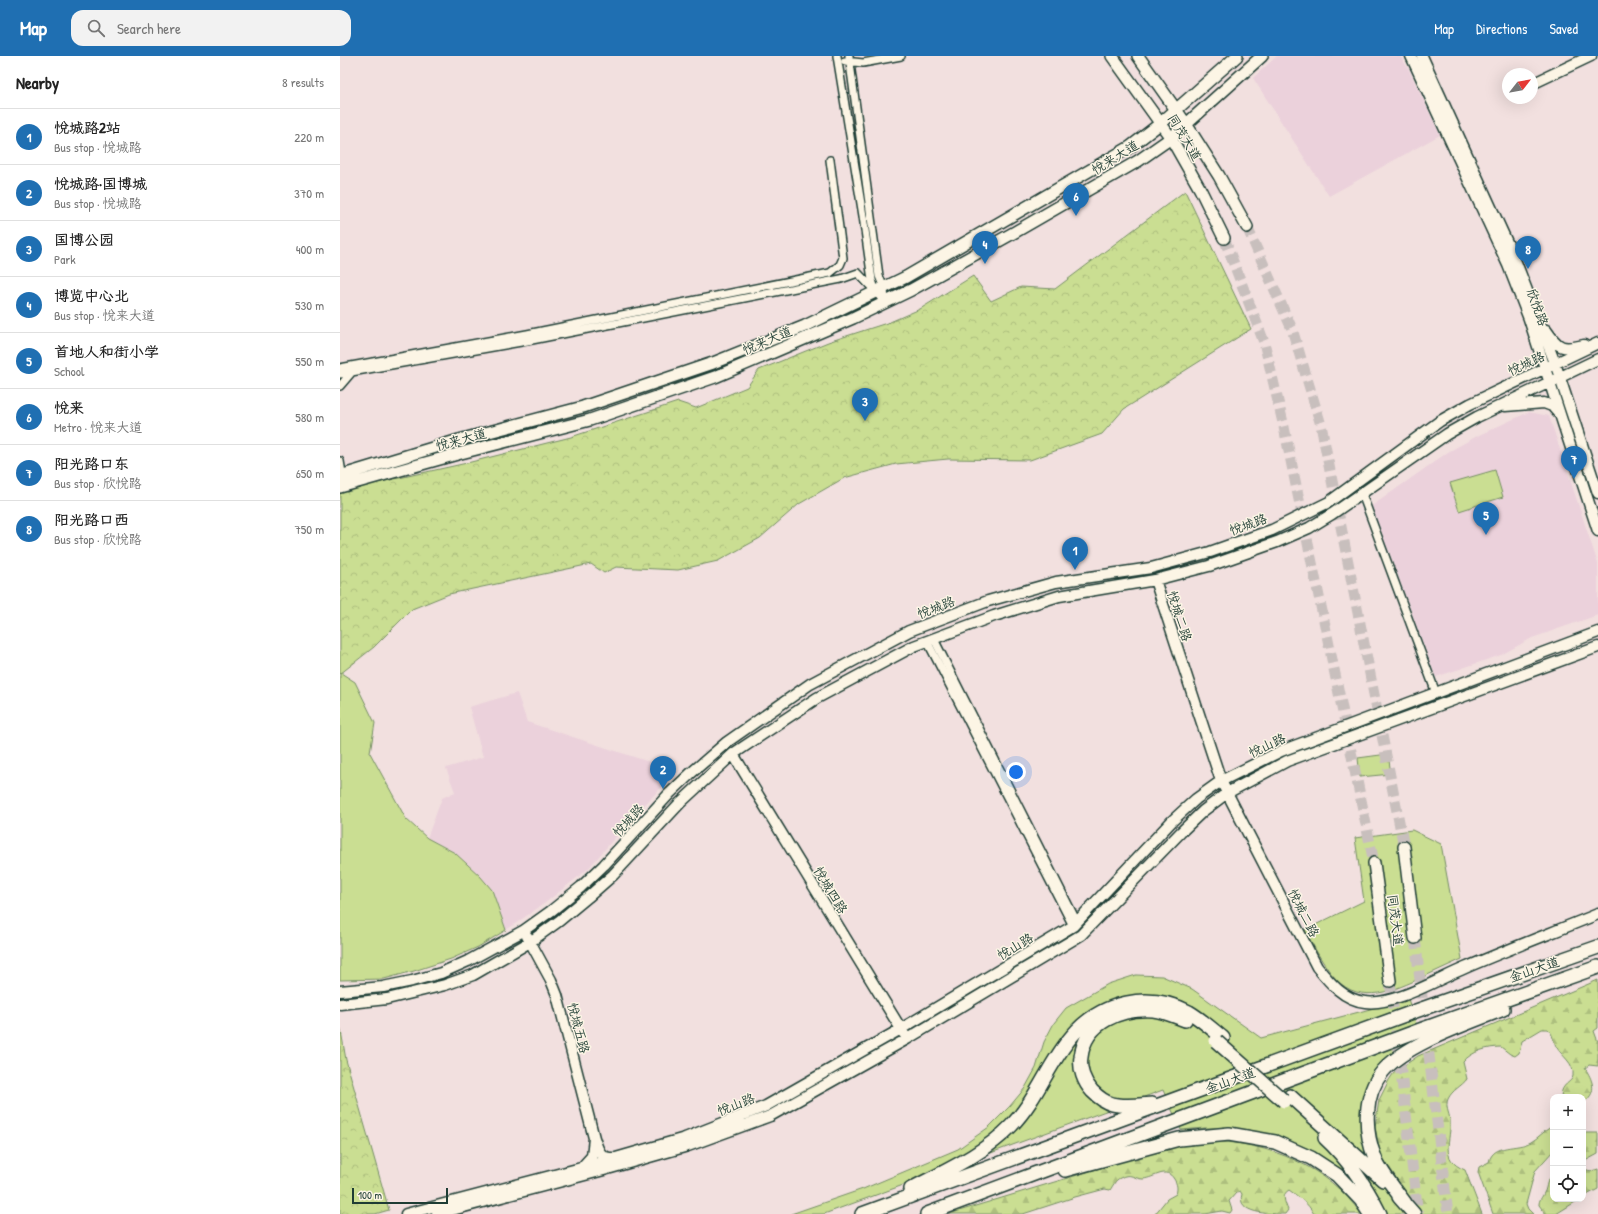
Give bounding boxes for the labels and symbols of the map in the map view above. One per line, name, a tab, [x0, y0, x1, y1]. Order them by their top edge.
north arrow	[1502, 68, 1538, 104]
street label: 同茂大道	[1164, 110, 1206, 164]
street label: 悦来大道	[1088, 136, 1142, 178]
pin: 6	[1063, 183, 1089, 216]
pin: 4	[972, 231, 998, 264]
pin: 8	[1515, 236, 1541, 269]
street label: 欣悦路	[1523, 286, 1553, 328]
street label: 悦来大道	[740, 322, 794, 358]
street label: 悦城路	[1505, 347, 1547, 379]
pin: 3	[852, 388, 878, 421]
street label: 悦来大道	[434, 424, 488, 454]
pin: 7	[1561, 446, 1587, 479]
pin: 5	[1473, 502, 1499, 535]
street label: 悦城路	[1227, 509, 1269, 539]
pin: 1	[1062, 537, 1088, 570]
street label: 悦城二路	[1163, 588, 1197, 644]
street label: 悦城路	[915, 592, 957, 622]
street label: 悦山路	[1246, 729, 1288, 761]
pin: 2	[650, 756, 676, 789]
your location	[1006, 762, 1026, 782]
street label: 悦城路	[608, 799, 648, 841]
street label: 悦城四路	[810, 863, 852, 917]
street label: 悦城二路	[1284, 886, 1324, 940]
street label: 同茂大道	[1384, 893, 1408, 947]
street label: 悦山路	[994, 928, 1036, 964]
street label: 金山大道	[1506, 952, 1562, 986]
street label: 悦城五路	[564, 1001, 594, 1055]
street label: 金山大道	[1202, 1063, 1258, 1097]
street label: 悦山路	[715, 1089, 757, 1119]
scale bar	[352, 1186, 448, 1205]

